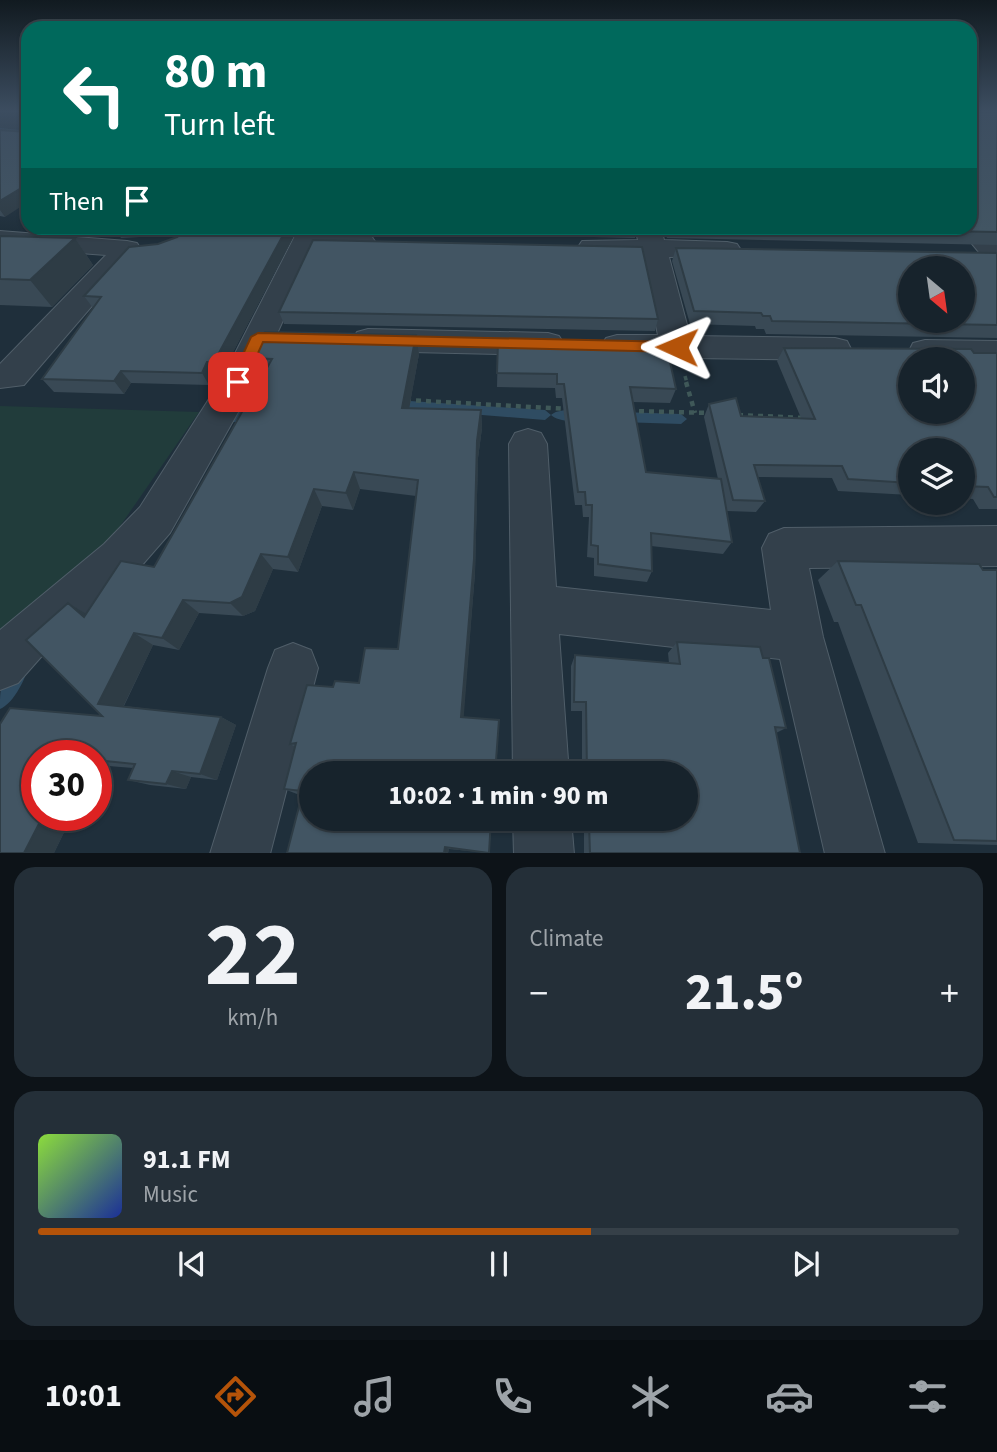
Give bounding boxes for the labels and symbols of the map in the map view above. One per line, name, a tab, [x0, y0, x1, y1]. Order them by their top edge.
north arrow	[898, 256, 975, 332]
position arrow	[640, 310, 714, 384]
pin	[208, 352, 268, 412]
speed limit sign: 30	[21, 740, 112, 831]

